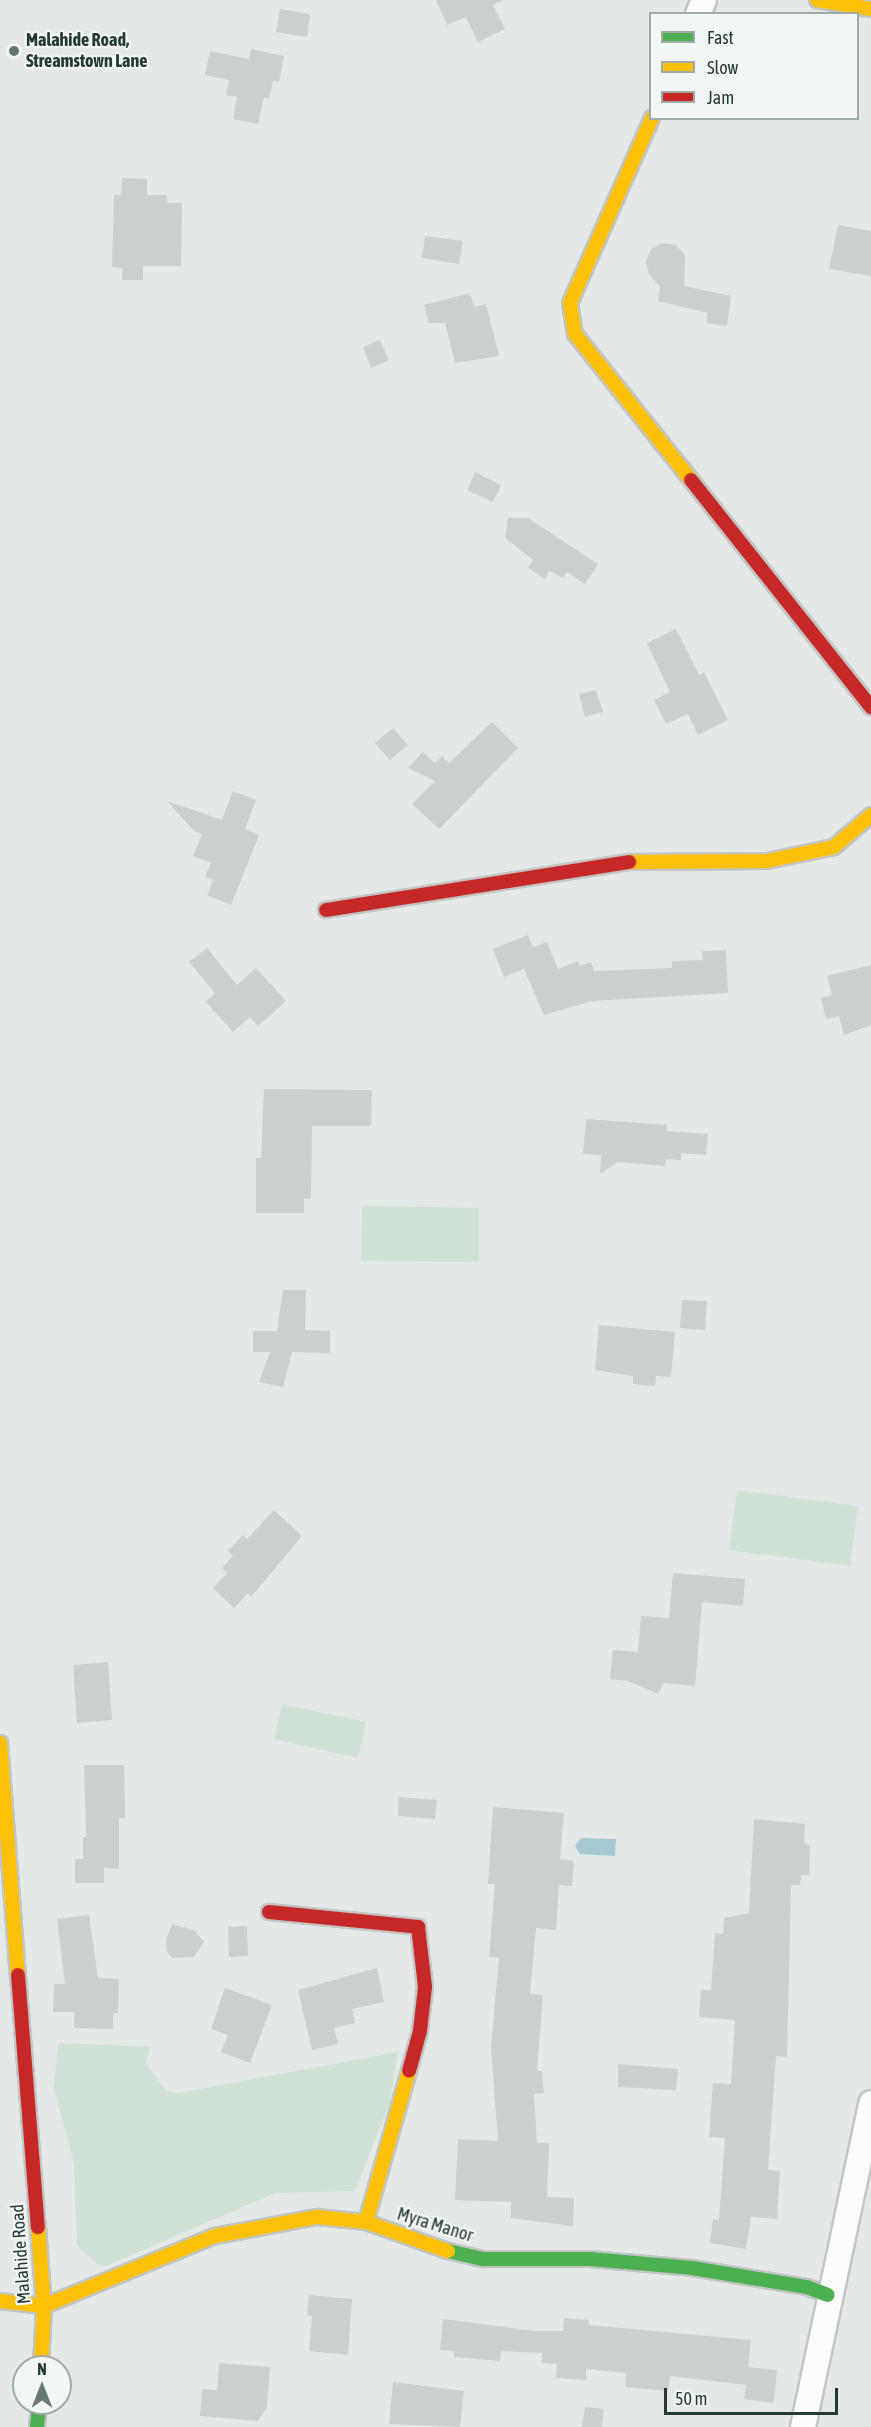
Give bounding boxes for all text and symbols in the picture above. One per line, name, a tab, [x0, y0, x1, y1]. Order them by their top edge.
legend	[649, 12, 859, 120]
text: Fast	[707, 27, 734, 48]
place label: Malahide Road, Streamstown Lane	[26, 30, 147, 72]
marker: Malahide Road, Streamstown Lane	[7, 44, 21, 58]
text: Slow	[707, 57, 738, 78]
text: Jam	[707, 87, 734, 108]
street label: Malahide Road	[7, 2203, 35, 2305]
street label: Myra Manor	[394, 2203, 476, 2247]
north arrow	[12, 2355, 72, 2415]
text: N	[37, 2360, 47, 2378]
scale bar	[667, 2376, 841, 2414]
text: 50 m	[675, 2388, 707, 2409]

